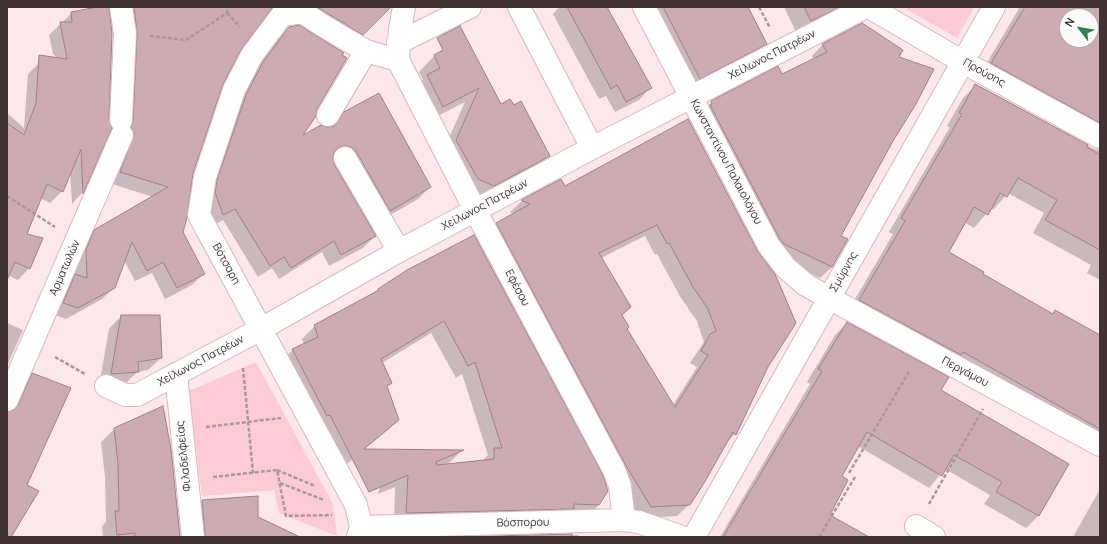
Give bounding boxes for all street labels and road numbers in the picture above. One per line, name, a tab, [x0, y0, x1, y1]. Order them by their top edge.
street label: Χείλωνος Πατρέων	[726, 27, 818, 83]
street label: Προύσης	[961, 56, 1007, 90]
street label: Κωνσταντίνου Παλαιολόγου	[687, 97, 765, 227]
street label: Χείλωνος Πατρέων	[440, 177, 530, 233]
street label: Αρματωλών	[47, 238, 83, 298]
street label: Βότσαρη	[209, 241, 243, 287]
street label: Σμύρνης	[827, 249, 861, 295]
street label: Εφέσου	[502, 268, 532, 308]
street label: Χείλωνος Πατρέων	[156, 333, 246, 389]
street label: Περγάμου	[939, 354, 991, 390]
street label: Φιλαδελφείας	[174, 420, 194, 492]
street label: Βόσπορου	[496, 516, 550, 530]

